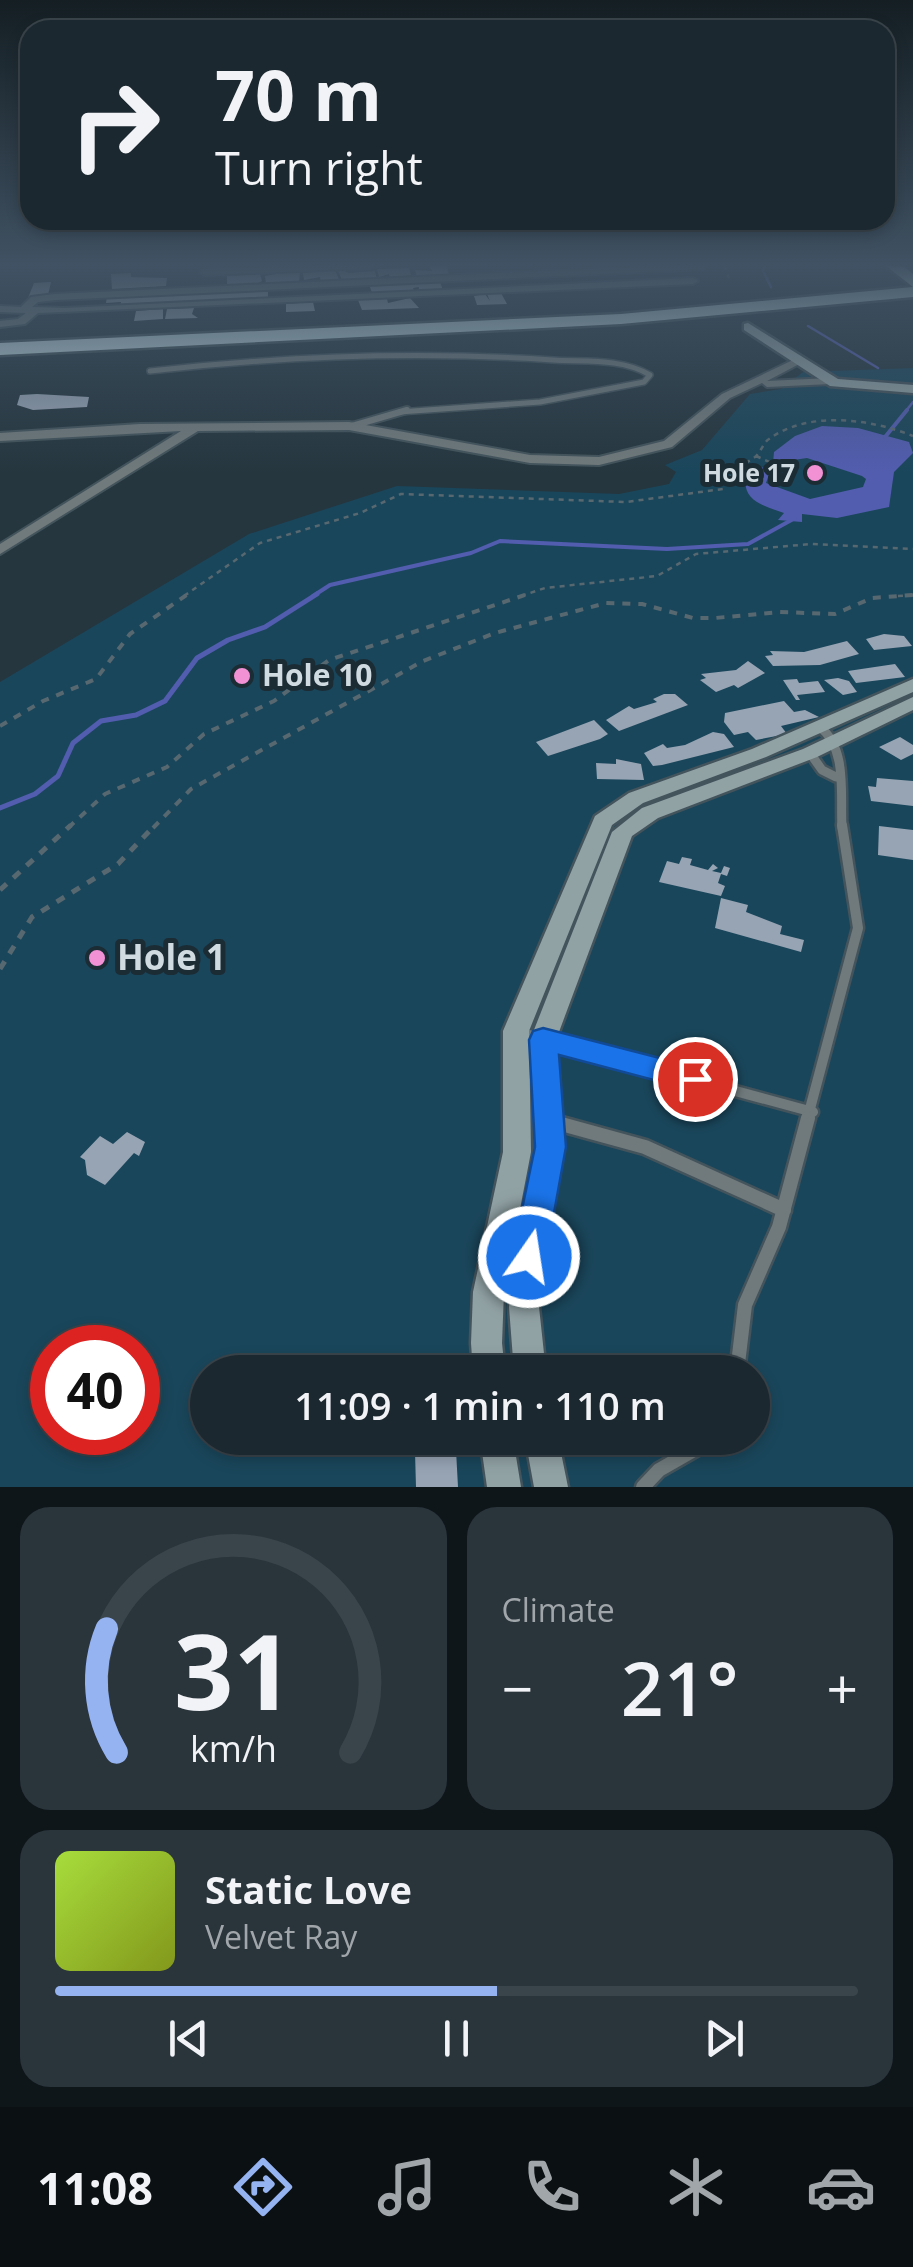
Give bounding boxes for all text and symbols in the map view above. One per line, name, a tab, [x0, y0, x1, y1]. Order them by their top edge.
text: 70 m	[215, 46, 382, 142]
icon: right	[50, 60, 180, 190]
text: Turn right	[215, 137, 423, 198]
place label: Hole 17	[703, 455, 795, 489]
marker: Hole 17	[804, 462, 826, 484]
place label: Hole 10	[262, 654, 373, 695]
marker: Hole 10	[231, 665, 253, 687]
place label: Hole 1	[117, 933, 226, 980]
marker: Hole 1	[86, 947, 108, 969]
pin	[653, 1037, 738, 1122]
icon: arrive	[668, 1052, 723, 1107]
position arrow	[477, 1205, 581, 1309]
speed limit sign: 40	[30, 1325, 160, 1455]
text: 11:09 · 1 min · 110 m	[294, 1379, 666, 1431]
text: Climate	[502, 1588, 615, 1631]
text: 31	[174, 1599, 293, 1740]
text: 21°	[621, 1636, 739, 1738]
text: −	[502, 1650, 533, 1725]
text: +	[827, 1650, 858, 1725]
text: km/h	[190, 1724, 277, 1772]
text: Static Love	[205, 1863, 412, 1915]
text: Velvet Ray	[205, 1915, 357, 1958]
icon: previous	[161, 2011, 216, 2066]
icon: pause	[429, 2011, 484, 2066]
icon: next	[697, 2011, 752, 2066]
icon: directions	[228, 2152, 298, 2222]
icon: music	[372, 2152, 442, 2222]
icon: phone	[517, 2152, 587, 2222]
icon: climate	[661, 2152, 731, 2222]
icon: car	[806, 2152, 876, 2222]
text: 11:08	[37, 2157, 153, 2218]

